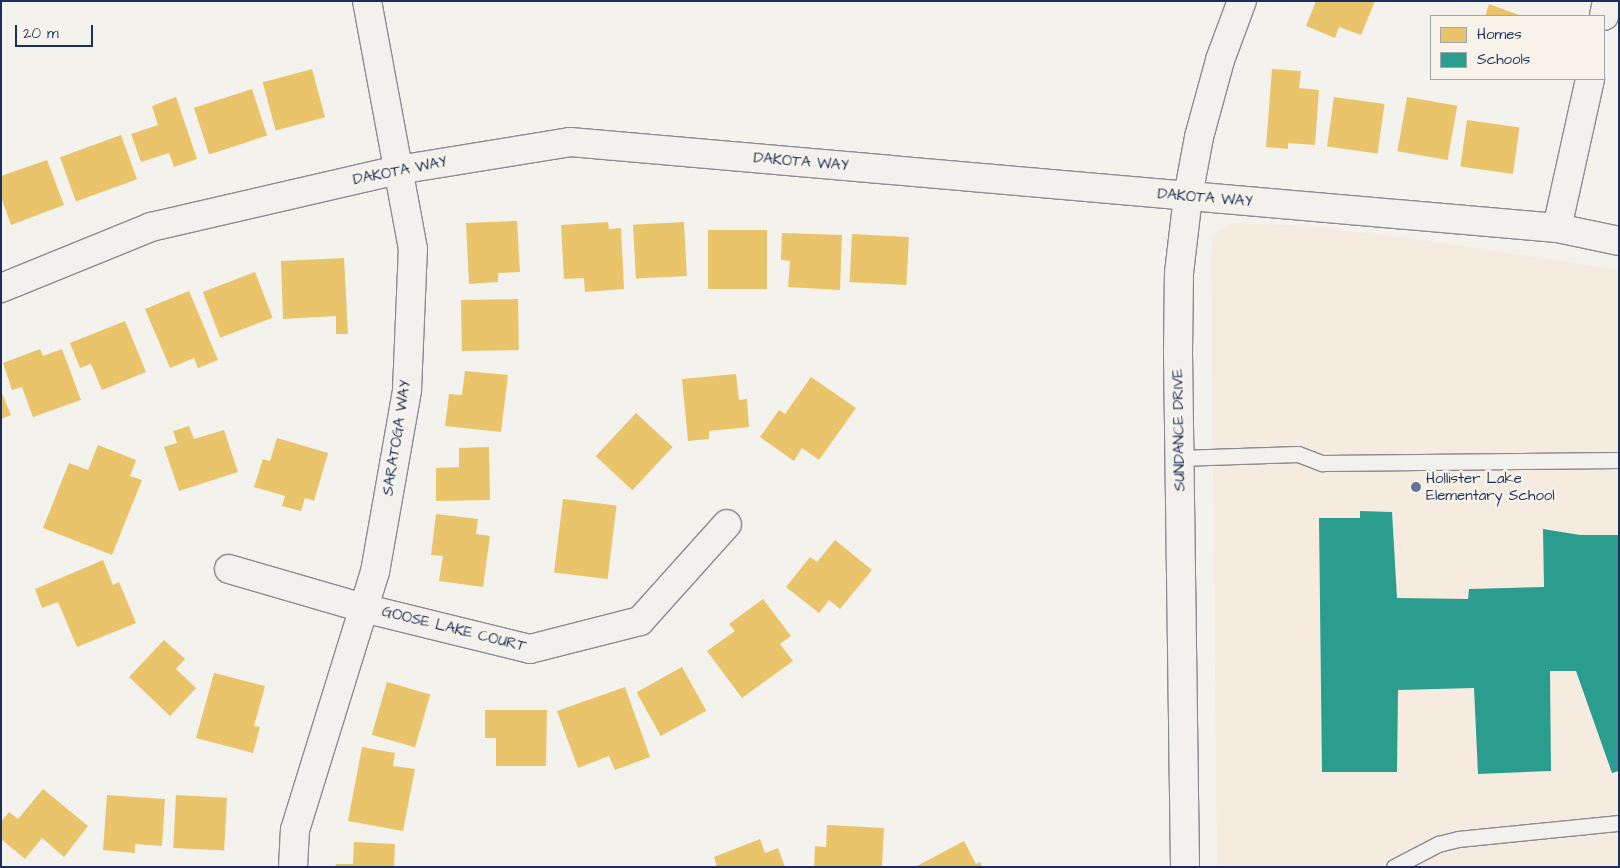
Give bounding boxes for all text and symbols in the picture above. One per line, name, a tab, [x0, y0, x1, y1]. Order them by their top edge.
scale bar	[18, 15, 95, 47]
legend	[1430, 15, 1605, 80]
text: 20 m	[23, 23, 59, 44]
text: Homes	[1477, 24, 1522, 45]
text: Schools	[1477, 49, 1530, 70]
street label: DAKOTA WAY	[753, 149, 849, 175]
street label: DAKOTA WAY	[352, 153, 448, 189]
street label: DAKOTA WAY	[1157, 185, 1253, 211]
street label: SUNDANCE DRIVE	[1169, 369, 1189, 491]
street label: SARATOGA WAY	[379, 379, 415, 497]
place label: Hollister Lake Elementary School	[1426, 469, 1555, 504]
marker: Hollister Lake Elementary School	[1410, 481, 1422, 493]
street label: GOOSE LAKE COURT	[380, 602, 528, 656]

